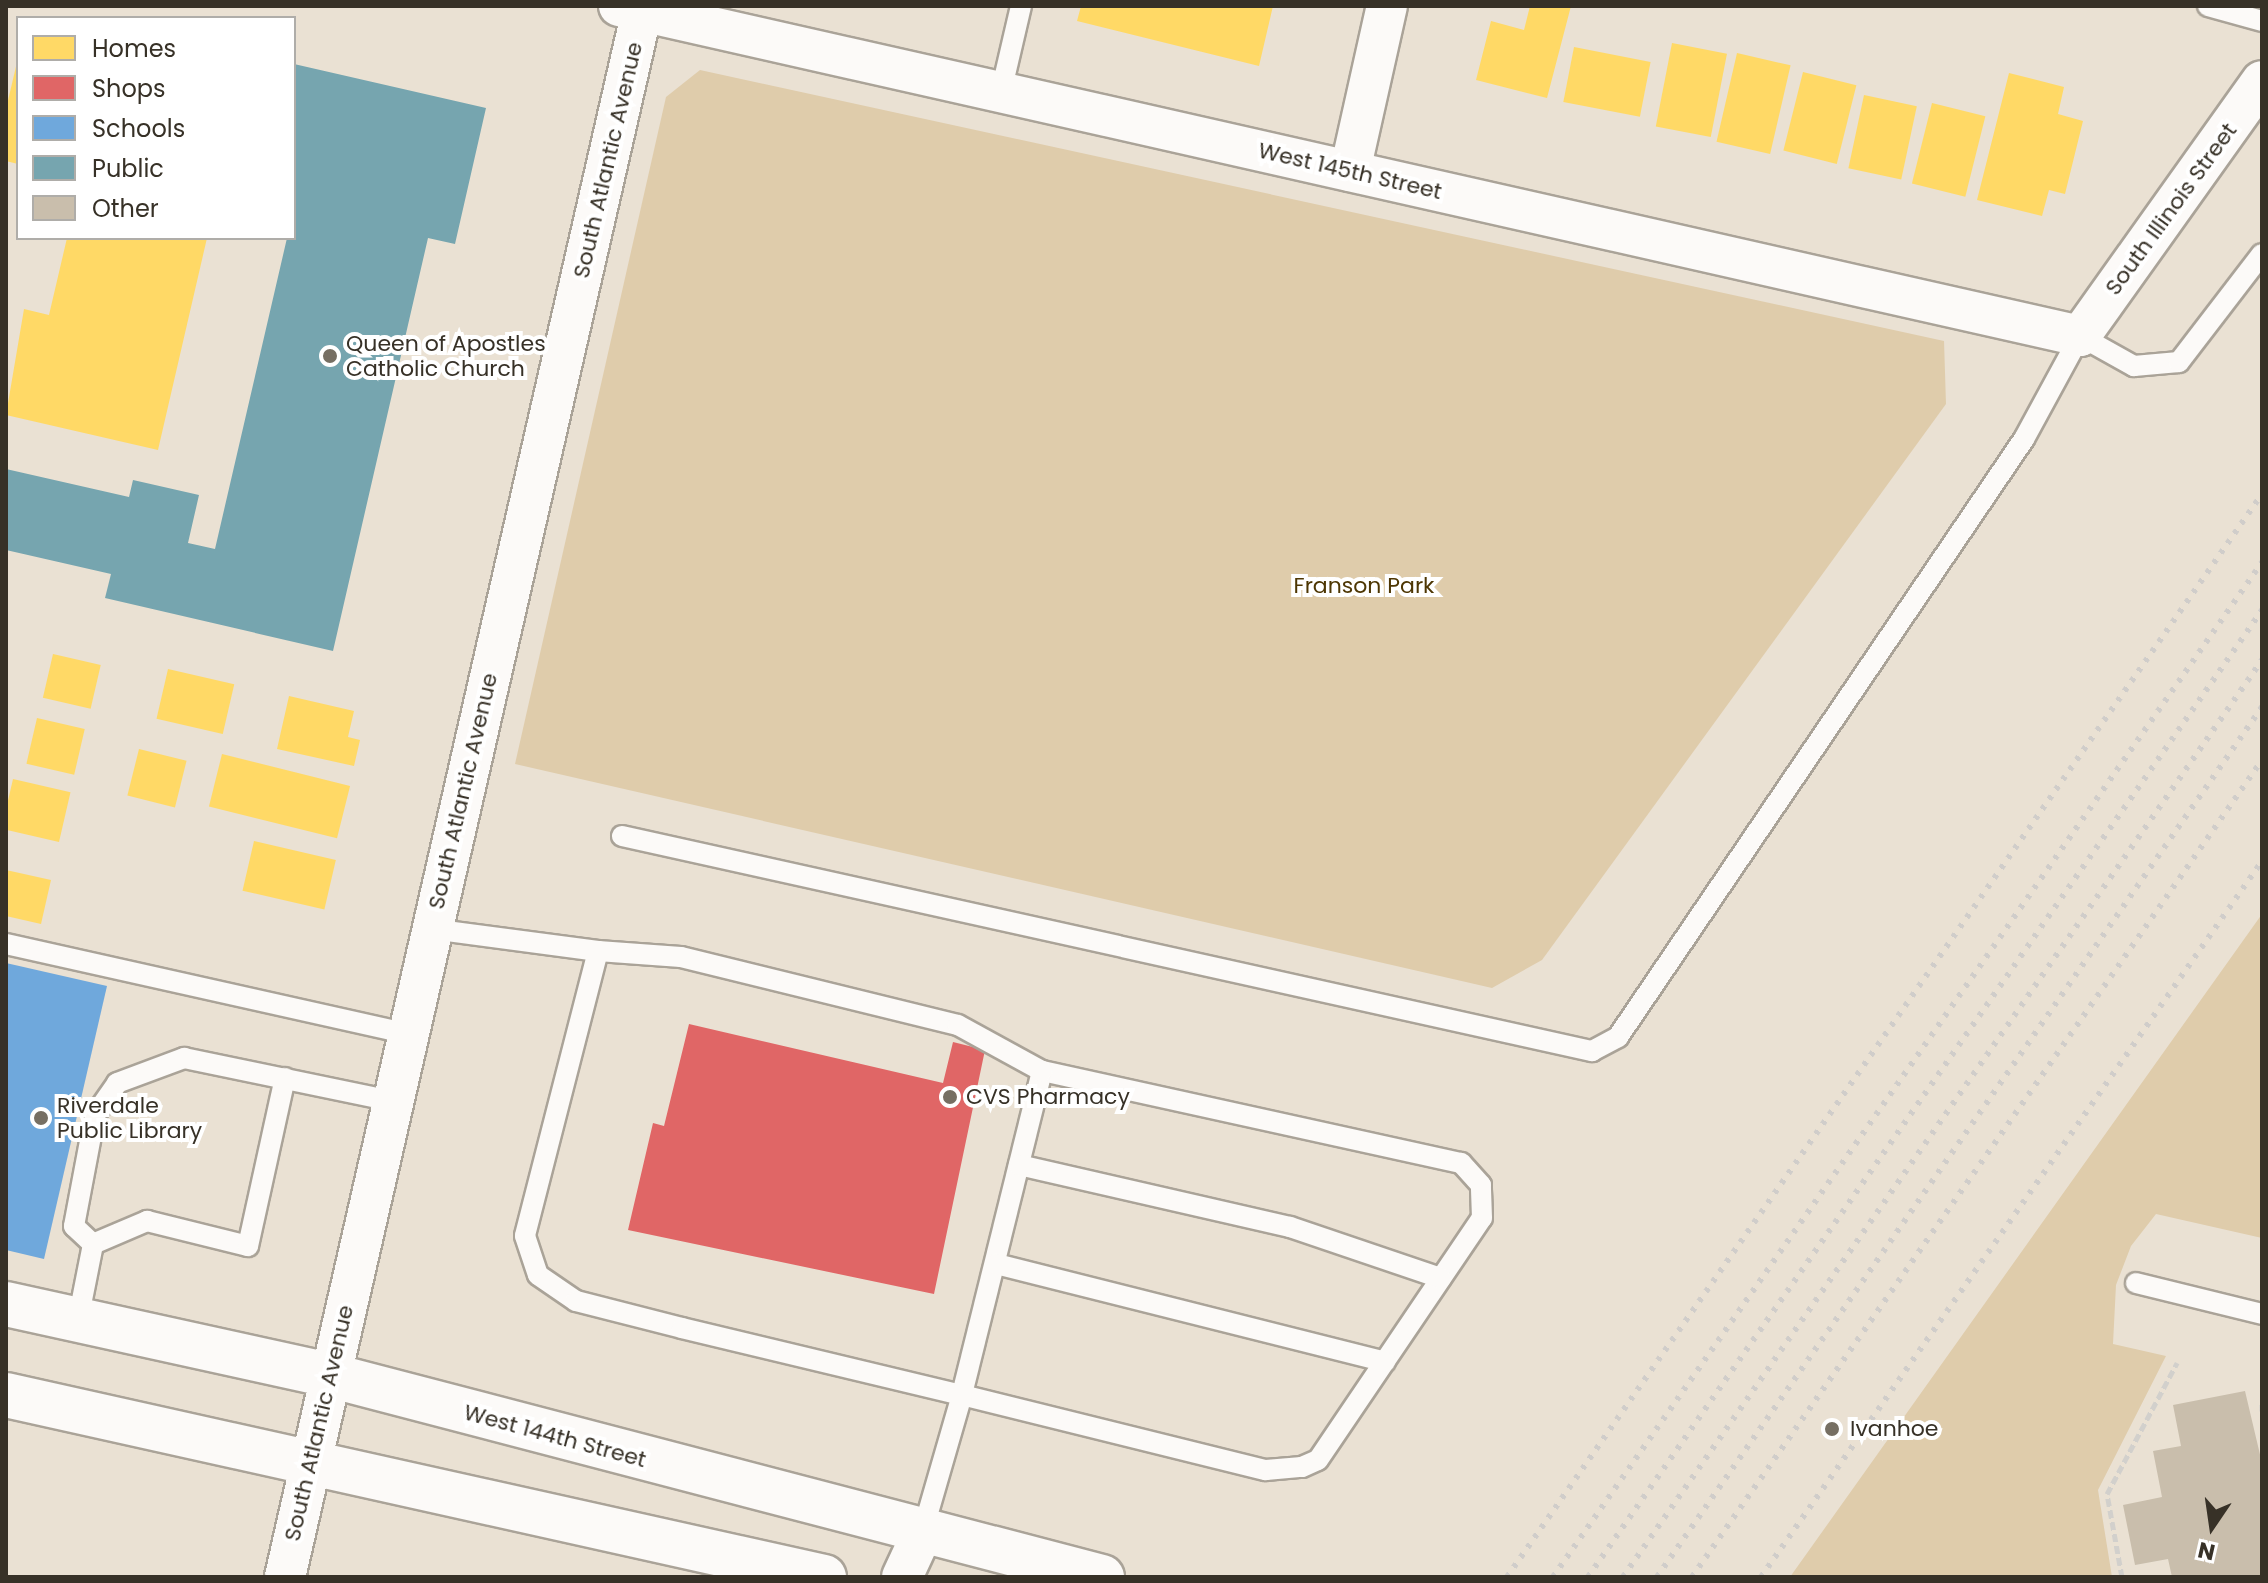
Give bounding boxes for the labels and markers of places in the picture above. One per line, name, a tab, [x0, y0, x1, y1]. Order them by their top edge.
place label: Queen of Apostles Catholic Church	[346, 330, 546, 382]
marker: Queen of Apostles Catholic Church	[321, 347, 339, 365]
place label: CVS Pharmacy	[966, 1084, 1130, 1110]
marker: CVS Pharmacy	[941, 1088, 959, 1106]
place label: Riverdale Public Library	[57, 1092, 202, 1144]
marker: Riverdale Public Library	[32, 1109, 50, 1127]
place label: Ivanhoe	[1850, 1416, 1939, 1442]
marker: Ivanhoe	[1821, 1418, 1843, 1440]

